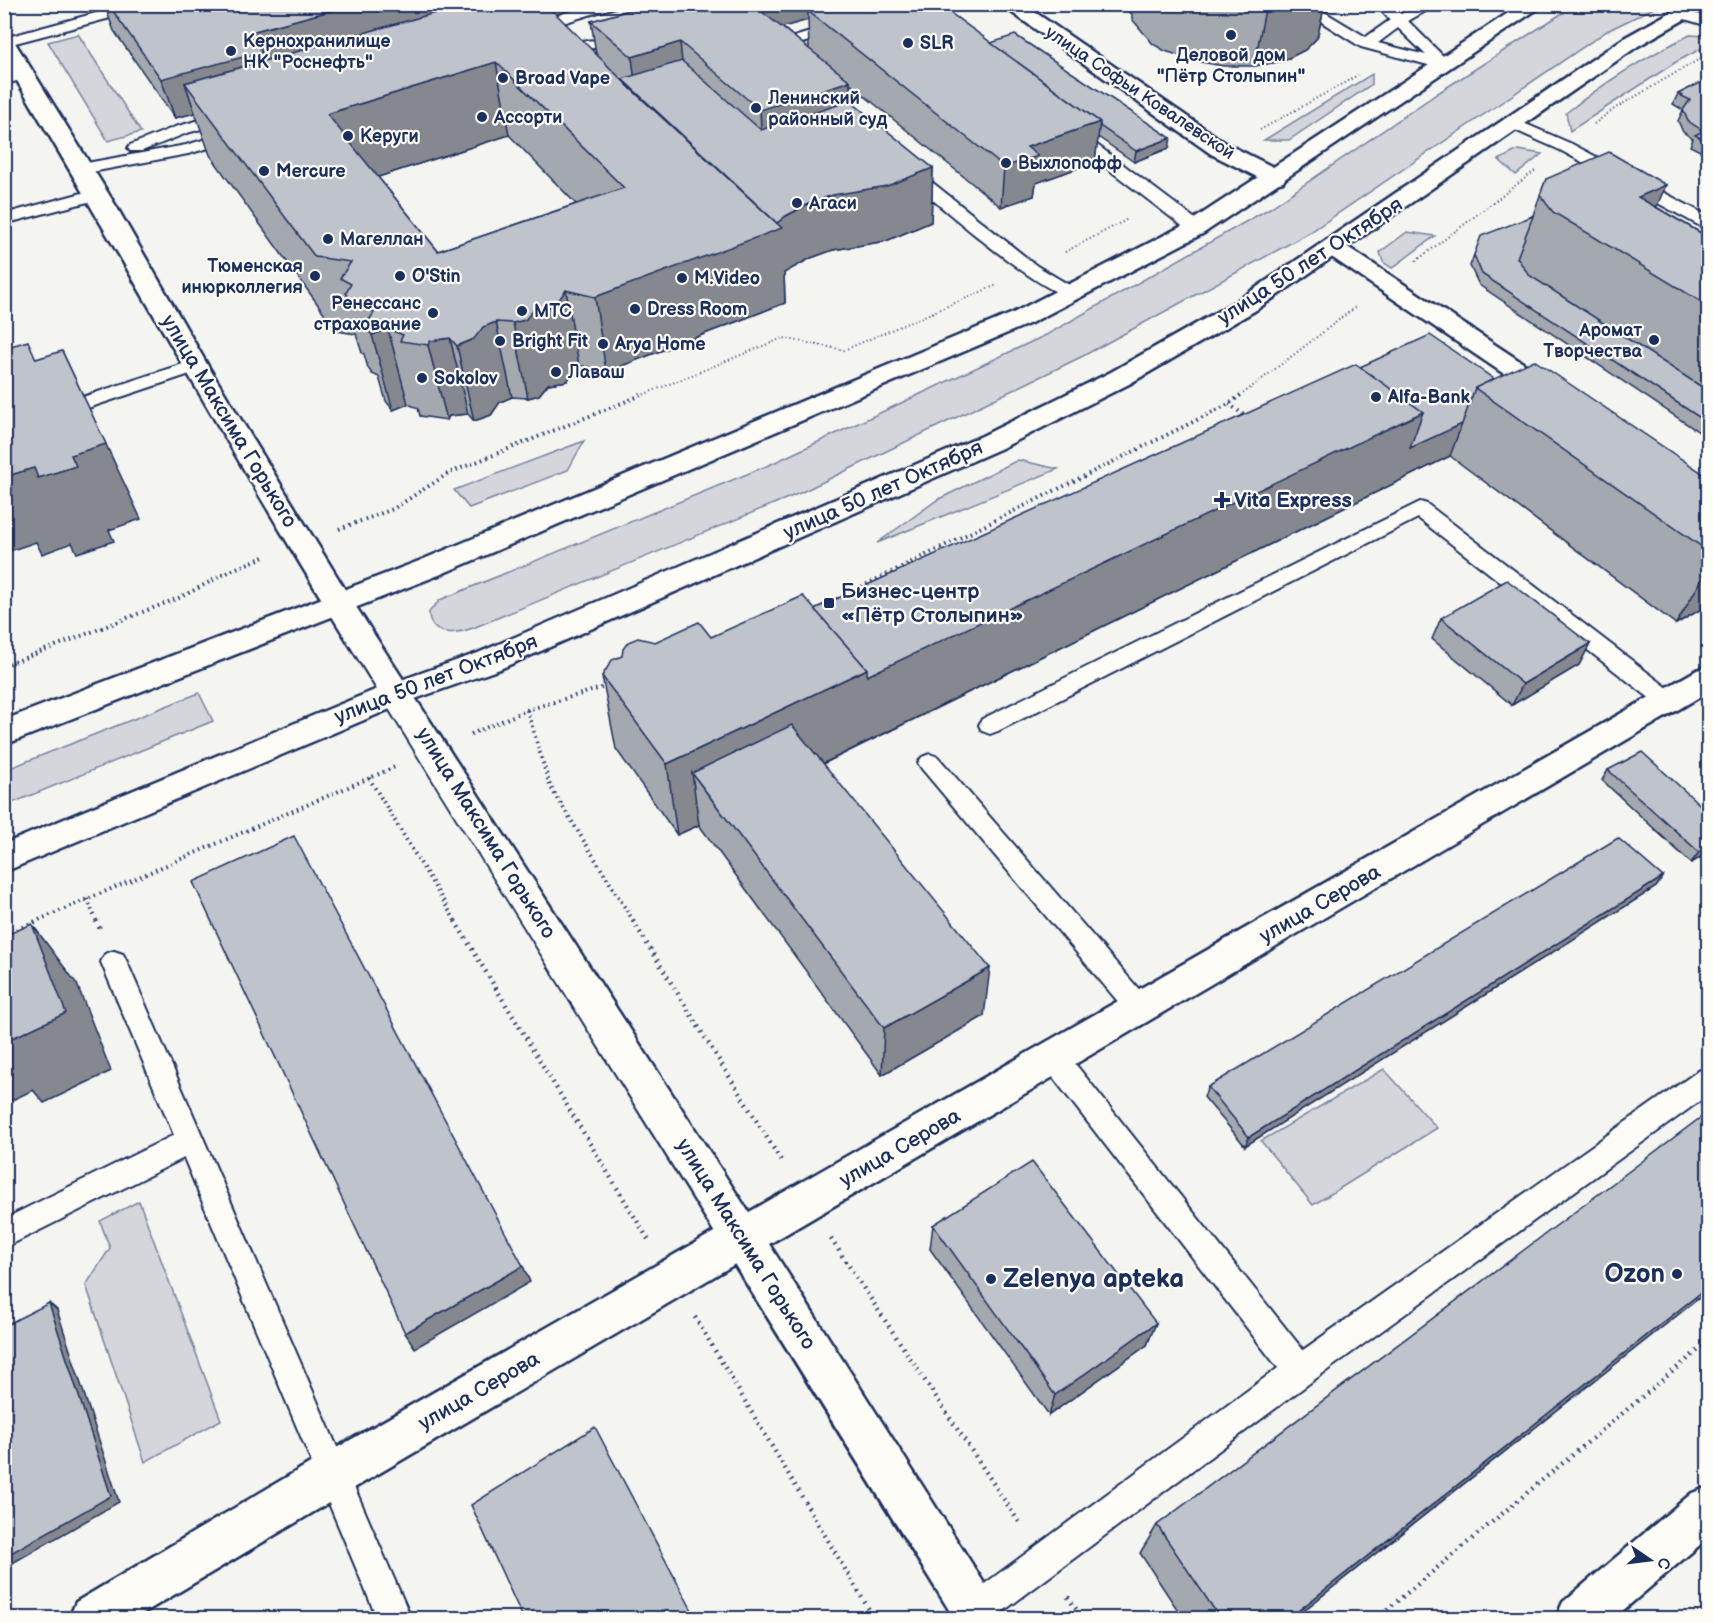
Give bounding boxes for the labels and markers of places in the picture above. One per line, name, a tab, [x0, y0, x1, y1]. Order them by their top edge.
marker: Деловой дом "Пётр Столыпин"	[1224, 28, 1238, 42]
place label: Кернохранилище НК "Роснефть"	[243, 31, 391, 73]
place label: SLR	[920, 33, 954, 54]
marker: SLR	[901, 36, 915, 50]
marker: Кернохранилище НК "Роснефть"	[224, 44, 238, 58]
place label: Деловой дом "Пётр Столыпин"	[1157, 45, 1305, 87]
place label: Broad Vape	[515, 68, 610, 89]
marker: Broad Vape	[496, 71, 510, 85]
place label: Ленинский районный суд	[767, 88, 887, 130]
marker: Ленинский районный суд	[749, 101, 763, 115]
place label: Ассорти	[493, 107, 562, 128]
marker: Ассорти	[475, 110, 489, 124]
place label: Керуги	[360, 126, 419, 147]
marker: Керуги	[341, 129, 355, 143]
place label: Выхлопофф	[1018, 153, 1123, 174]
marker: Выхлопофф	[999, 156, 1013, 170]
place label: Mercure	[276, 161, 346, 182]
marker: Mercure	[257, 164, 271, 178]
place label: Агаси	[808, 193, 857, 214]
marker: Агаси	[790, 196, 804, 210]
place label: Магеллан	[340, 229, 424, 250]
marker: Магеллан	[321, 232, 335, 246]
place label: Тюменская инюрколлегия	[181, 256, 303, 298]
place label: O'Stin	[412, 266, 461, 287]
place label: M.Video	[694, 268, 760, 289]
marker: Тюменская инюрколлегия	[308, 269, 322, 283]
marker: O'Stin	[393, 269, 407, 283]
marker: M.Video	[675, 271, 689, 285]
place label: Ренессанс страхование	[314, 293, 421, 335]
place label: Dress Room	[647, 299, 747, 320]
place label: МТС	[534, 301, 572, 322]
marker: Dress Room	[628, 302, 642, 316]
marker: МТС	[515, 304, 529, 318]
marker: Ренессанс страхование	[426, 306, 440, 320]
place label: Аромат Творчества	[1543, 320, 1643, 362]
place label: Bright Fit	[512, 331, 588, 352]
marker: Аромат Творчества	[1647, 333, 1661, 347]
marker: Bright Fit	[493, 334, 507, 348]
place label: Arya Home	[614, 334, 706, 355]
marker: Arya Home	[596, 337, 610, 351]
place label: Лаваш	[567, 362, 625, 383]
marker: Лаваш	[549, 365, 563, 379]
place label: Sokolov	[434, 368, 498, 389]
marker: Sokolov	[415, 371, 429, 385]
place label: Alfa-Bank	[1387, 387, 1470, 408]
marker: Alfa-Bank	[1369, 390, 1383, 404]
place label: Vita Express	[1234, 488, 1352, 513]
marker: Vita Express	[1215, 493, 1229, 507]
place label: Бизнес-центр «Пётр Столыпин»	[841, 579, 1024, 628]
marker: Бизнес-центр «Пётр Столыпин»	[822, 596, 836, 610]
place label: Ozon	[1604, 1259, 1665, 1290]
place label: Zelenya apteka	[1003, 1264, 1184, 1295]
marker: Ozon	[1670, 1267, 1684, 1281]
marker: Zelenya apteka	[984, 1272, 998, 1286]

